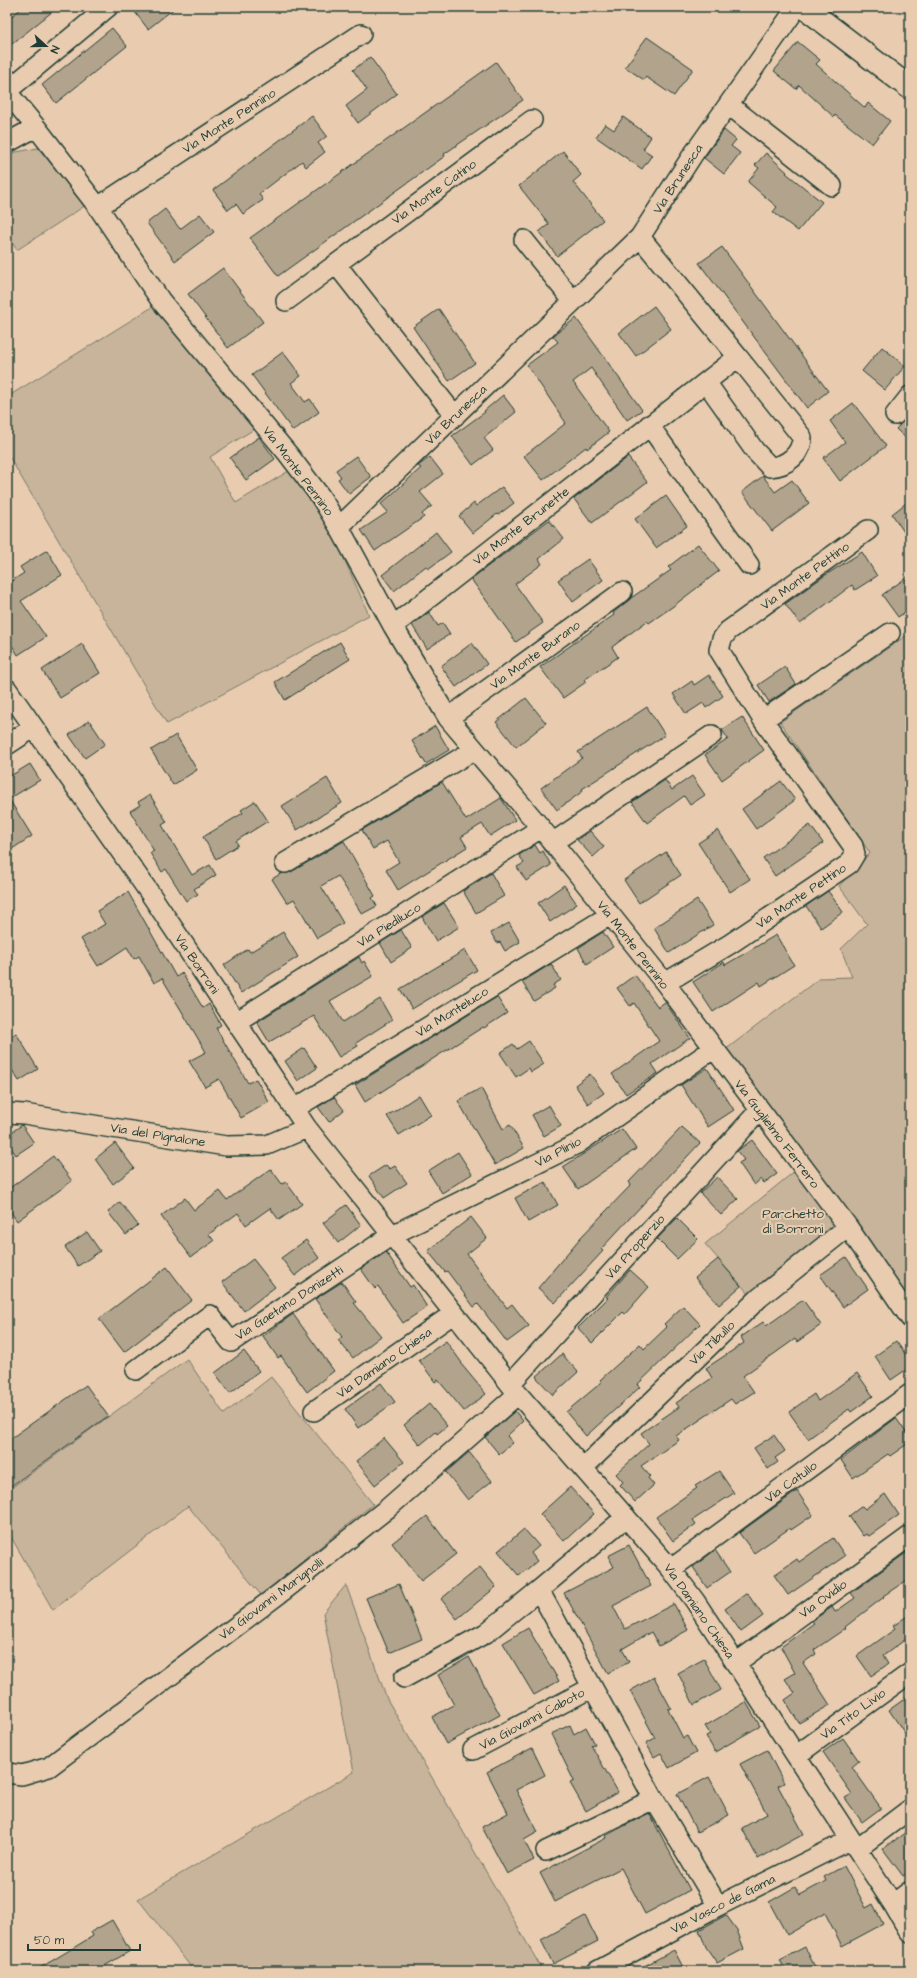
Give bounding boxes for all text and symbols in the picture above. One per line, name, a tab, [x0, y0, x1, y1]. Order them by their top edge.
north arrow	[26, 26, 66, 66]
text: N	[47, 43, 63, 55]
street label: Via Monte Pennino	[179, 84, 280, 158]
street label: Via Brunesca	[649, 140, 708, 217]
street label: Via Monte Catino	[388, 155, 481, 229]
street label: Via Brunesca	[421, 381, 491, 449]
street label: Via Monte Pennino	[258, 422, 338, 520]
street label: Via Monte Brunette	[469, 483, 573, 569]
street label: Via Monte Pettino	[757, 537, 854, 614]
street label: Via Monte Burano	[486, 616, 584, 694]
street label: Via Monte Pettino	[752, 859, 850, 933]
street label: Via Monte Pennino	[593, 897, 674, 994]
street label: Via Piediluco	[354, 898, 425, 952]
street label: Via Borroni	[170, 931, 224, 998]
street label: Via Monteluco	[412, 982, 493, 1042]
street label: Via Guglielmo Ferrero	[729, 1076, 824, 1193]
street label: Via del Pignalone	[109, 1119, 207, 1152]
street label: Via Plinio	[532, 1132, 585, 1172]
park label: Parchetto di Borroni	[762, 1205, 824, 1238]
street label: Via Properzio	[601, 1210, 670, 1283]
street label: Via Gaetano Donizetti	[231, 1261, 347, 1345]
street label: Via Tibullo	[685, 1316, 739, 1369]
street label: Via Damiano Chiesa	[333, 1323, 436, 1403]
street label: Via Catullo	[761, 1456, 822, 1507]
street label: Via Giovanni Marignolli	[215, 1554, 328, 1645]
street label: Via Damiano Chiesa	[659, 1560, 739, 1663]
street label: Via Ovidio	[795, 1575, 851, 1623]
street label: Via Giovanni Caboto	[476, 1683, 588, 1754]
street label: Via Tito Livio	[817, 1684, 890, 1744]
street label: Via Vasco de Gama	[668, 1870, 779, 1938]
scale bar	[28, 1926, 140, 1952]
text: 50 m	[34, 1932, 65, 1949]

